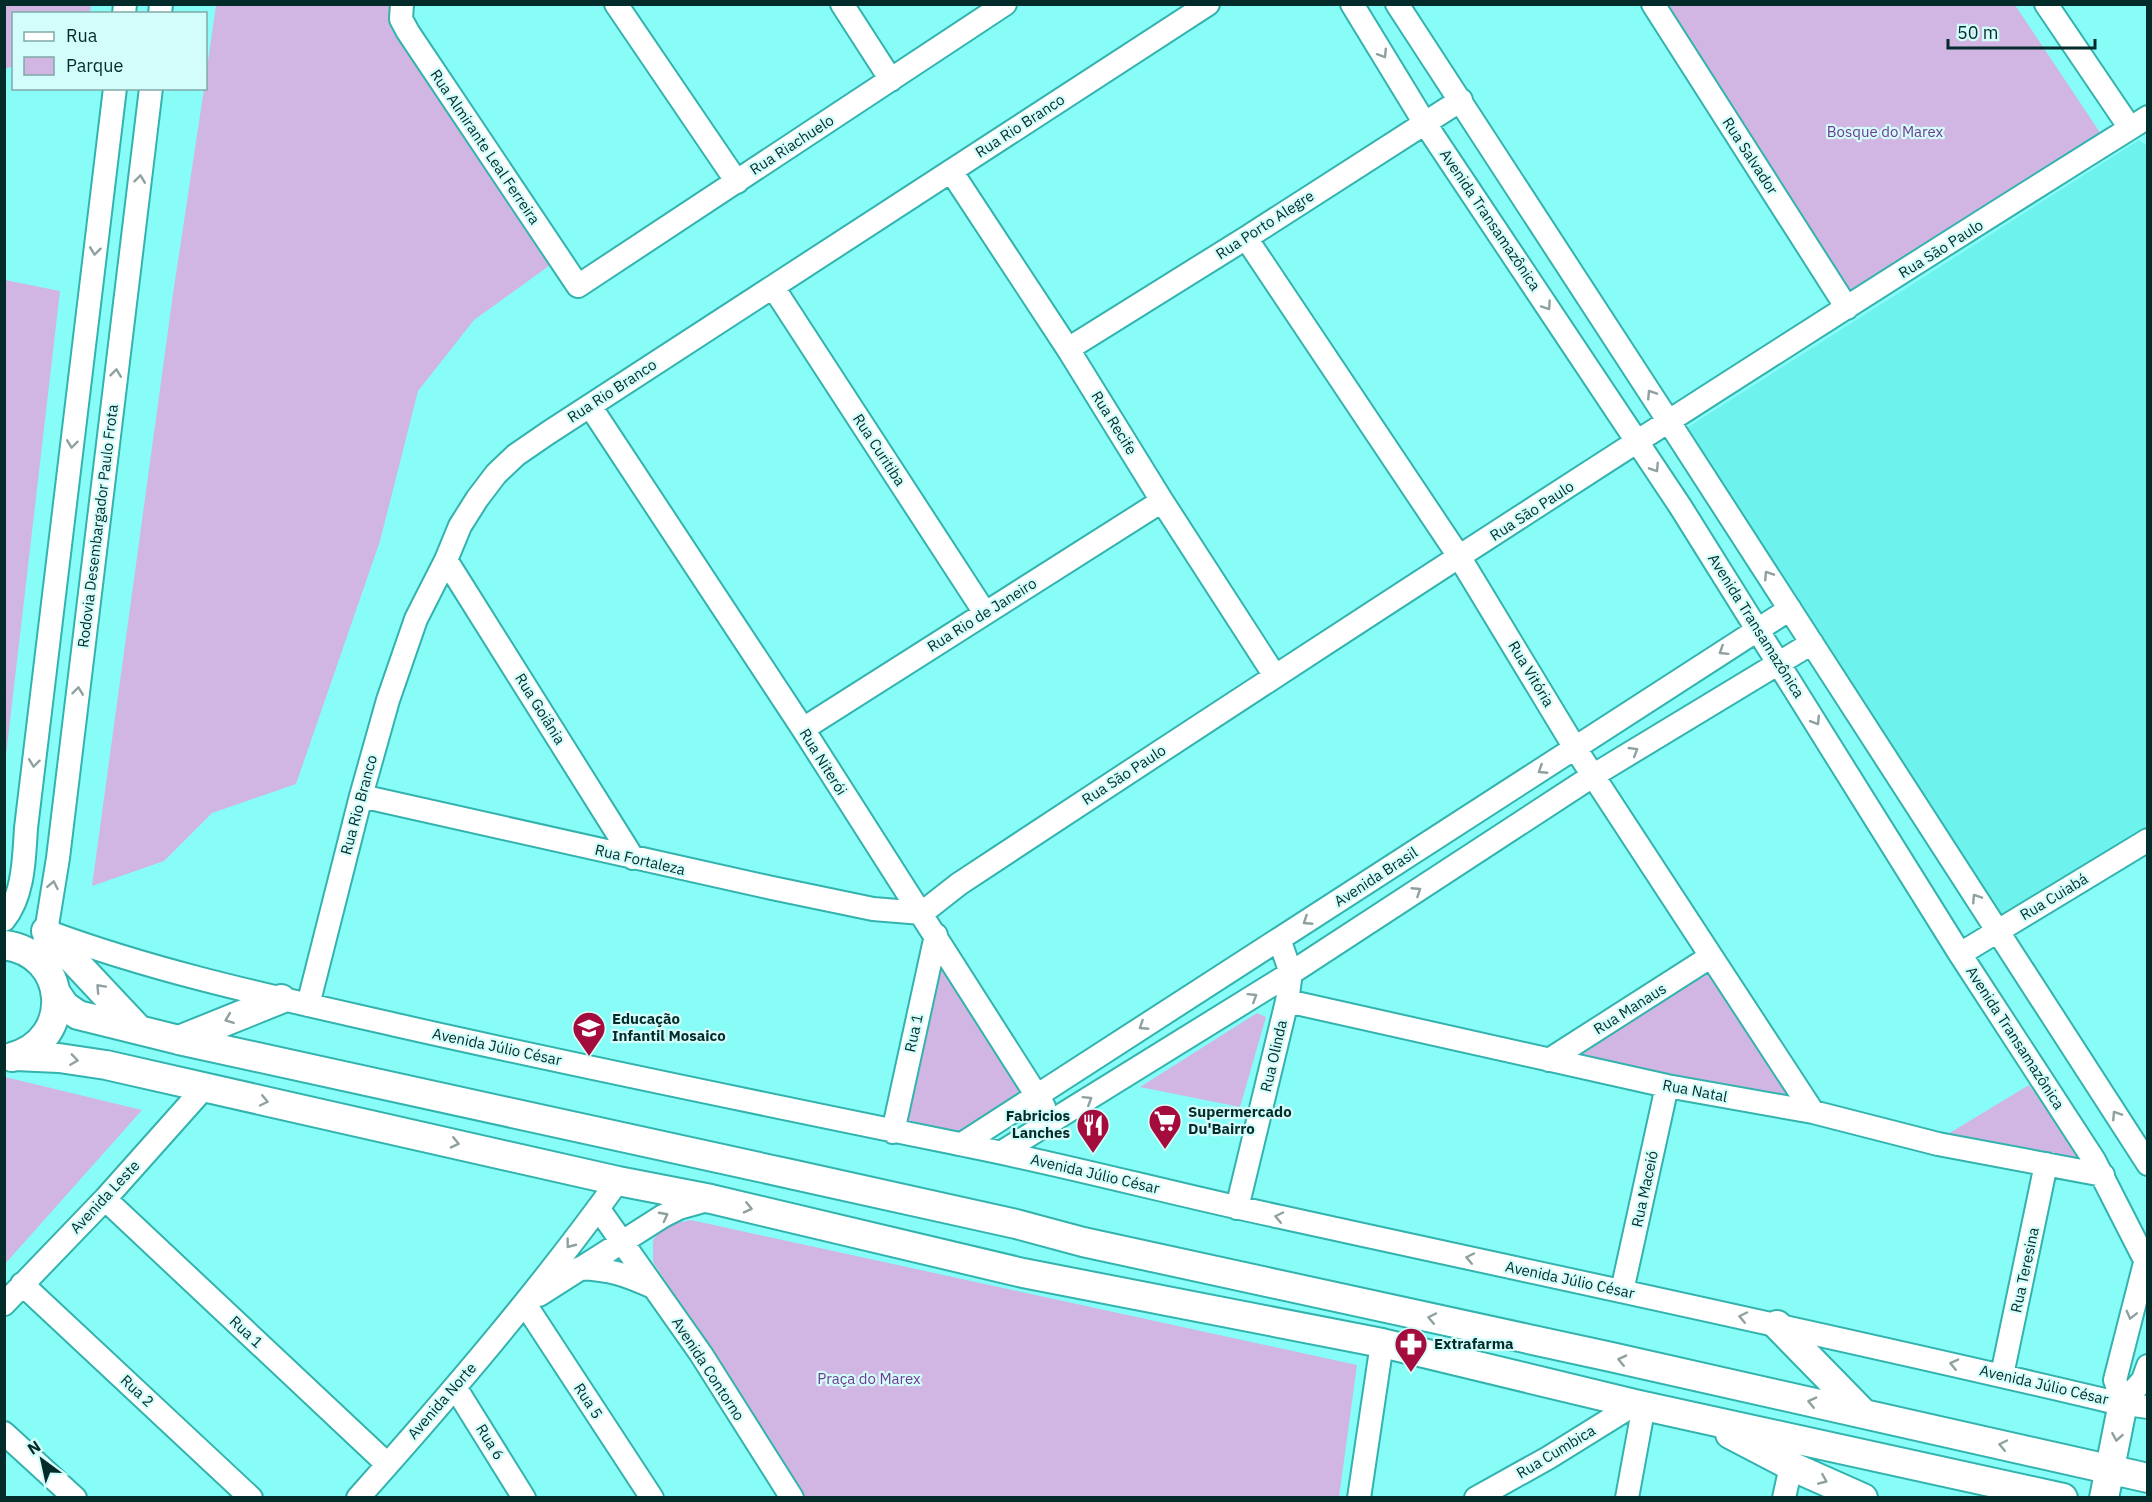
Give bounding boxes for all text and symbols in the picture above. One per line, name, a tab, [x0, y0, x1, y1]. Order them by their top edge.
legend	[12, 12, 207, 90]
scale bar	[1948, 12, 2095, 50]
text: 50 m	[1957, 21, 1999, 44]
text: Rua	[66, 24, 98, 47]
one-way arrow	[1375, 48, 1387, 58]
text: Parque	[66, 54, 124, 77]
street label: Rua Almirante Leal Ferreira	[426, 66, 544, 228]
street label: Rua Rio Branco	[972, 90, 1068, 161]
street label: Rua Riachuelo	[746, 110, 837, 179]
street label: Rua Salvador	[1718, 114, 1783, 198]
park label: Bosque do Marex	[1827, 122, 1944, 141]
street label: Avenida Transamazônica	[1436, 145, 1545, 294]
one-way arrow	[133, 174, 146, 184]
street label: Rua Porto Alegre	[1212, 186, 1317, 263]
street label: Rua São Paulo	[1895, 215, 1987, 282]
one-way arrow	[90, 246, 102, 255]
one-way arrow	[1540, 299, 1551, 310]
street label: Rua Rio Branco	[564, 355, 660, 426]
one-way arrow	[110, 368, 122, 377]
street label: Rua Recife	[1087, 387, 1141, 458]
one-way arrow	[1647, 389, 1658, 400]
street label: Rodovia Desembargador Paulo Frota	[73, 403, 122, 649]
street label: Rua Curitiba	[849, 410, 910, 489]
one-way arrow	[66, 440, 79, 449]
one-way arrow	[1648, 461, 1659, 472]
street label: Rua São Paulo	[1486, 476, 1577, 545]
street label: Avenida Transamazônica	[1704, 550, 1809, 701]
one-way arrow	[1764, 571, 1775, 582]
street label: Rua Rio de Janeiro	[924, 573, 1040, 656]
street label: Rua Vitória	[1504, 637, 1558, 710]
one-way arrow	[1719, 644, 1729, 656]
street label: Rua Goiânia	[511, 670, 570, 748]
one-way arrow	[71, 687, 83, 696]
one-way arrow	[1808, 715, 1820, 725]
street label: Rua Niterói	[795, 725, 851, 799]
street label: Rua São Paulo	[1078, 740, 1169, 809]
one-way arrow	[1628, 747, 1638, 758]
street label: Rua Rio Branco	[336, 753, 381, 857]
one-way arrow	[28, 759, 41, 768]
one-way arrow	[1538, 762, 1548, 774]
street label: Rua Fortaleza	[593, 840, 687, 879]
street label: Avenida Brasil	[1330, 843, 1421, 911]
street label: Rua Cuiabá	[2016, 869, 2091, 924]
one-way arrow	[46, 880, 59, 890]
one-way arrow	[1410, 887, 1421, 898]
one-way arrow	[1971, 894, 1983, 904]
one-way arrow	[1303, 913, 1314, 924]
street label: Avenida Transamazônica	[1962, 963, 2069, 1113]
street label: Rua Manaus	[1590, 979, 1670, 1038]
one-way arrow	[96, 984, 107, 995]
one-way arrow	[1247, 992, 1257, 1004]
place label: Educação Infantil Mosaico	[612, 1009, 726, 1045]
school or university icon: Educação Infantil Mosaico	[571, 1010, 607, 1057]
one-way arrow	[225, 1012, 236, 1024]
street label: Rua 1	[900, 1012, 927, 1054]
street label: Rua Olinda	[1256, 1018, 1291, 1094]
one-way arrow	[1139, 1019, 1150, 1030]
street label: Avenida Júlio César	[431, 1024, 564, 1070]
one-way arrow	[69, 1053, 78, 1066]
street label: Rua Natal	[1661, 1075, 1729, 1106]
one-way arrow	[259, 1094, 269, 1107]
one-way arrow	[1081, 1096, 1092, 1107]
place label: Supermercado Du'Bairro	[1188, 1102, 1292, 1138]
supermarket icon: Supermercado Du'Bairro	[1147, 1103, 1183, 1150]
place label: Fabricios Lanches	[1006, 1106, 1070, 1142]
restaurant icon: Fabricios Lanches	[1075, 1107, 1111, 1154]
one-way arrow	[2111, 1111, 2123, 1121]
one-way arrow	[449, 1135, 459, 1148]
street label: Avenida Júlio César	[1029, 1149, 1162, 1198]
street label: Rua Maceió	[1627, 1149, 1662, 1229]
street label: Avenida Leste	[66, 1156, 143, 1237]
one-way arrow	[742, 1200, 752, 1213]
one-way arrow	[658, 1211, 669, 1223]
one-way arrow	[1275, 1211, 1285, 1224]
street label: Rua Teresina	[2006, 1225, 2043, 1314]
one-way arrow	[566, 1238, 577, 1249]
one-way arrow	[1465, 1253, 1475, 1266]
street label: Avenida Júlio César	[1504, 1257, 1637, 1303]
one-way arrow	[2125, 1310, 2138, 1320]
street label: Rua 1	[226, 1311, 267, 1352]
one-way arrow	[1427, 1312, 1437, 1325]
one-way arrow	[1738, 1312, 1748, 1325]
street label: Avenida Contorno	[668, 1313, 749, 1424]
pharmacy icon: Extrafarma	[1393, 1326, 1429, 1373]
place label: Extrafarma	[1434, 1334, 1514, 1353]
one-way arrow	[1617, 1354, 1627, 1367]
street label: Avenida Norte	[403, 1358, 480, 1443]
one-way arrow	[1949, 1359, 1959, 1372]
street label: Avenida Júlio César	[1978, 1360, 2111, 1409]
park label: Praça do Marex	[817, 1369, 921, 1388]
street label: Rua 2	[117, 1370, 158, 1411]
street label: Rua 5	[570, 1379, 607, 1422]
one-way arrow	[1808, 1396, 1818, 1409]
street label: Rua 6	[472, 1420, 509, 1463]
street label: Rua Cumbica	[1513, 1421, 1599, 1483]
north arrow	[12, 1430, 72, 1490]
one-way arrow	[2112, 1433, 2124, 1442]
text: N	[24, 1436, 44, 1459]
one-way arrow	[1998, 1439, 2008, 1452]
one-way arrow	[1817, 1473, 1828, 1485]

